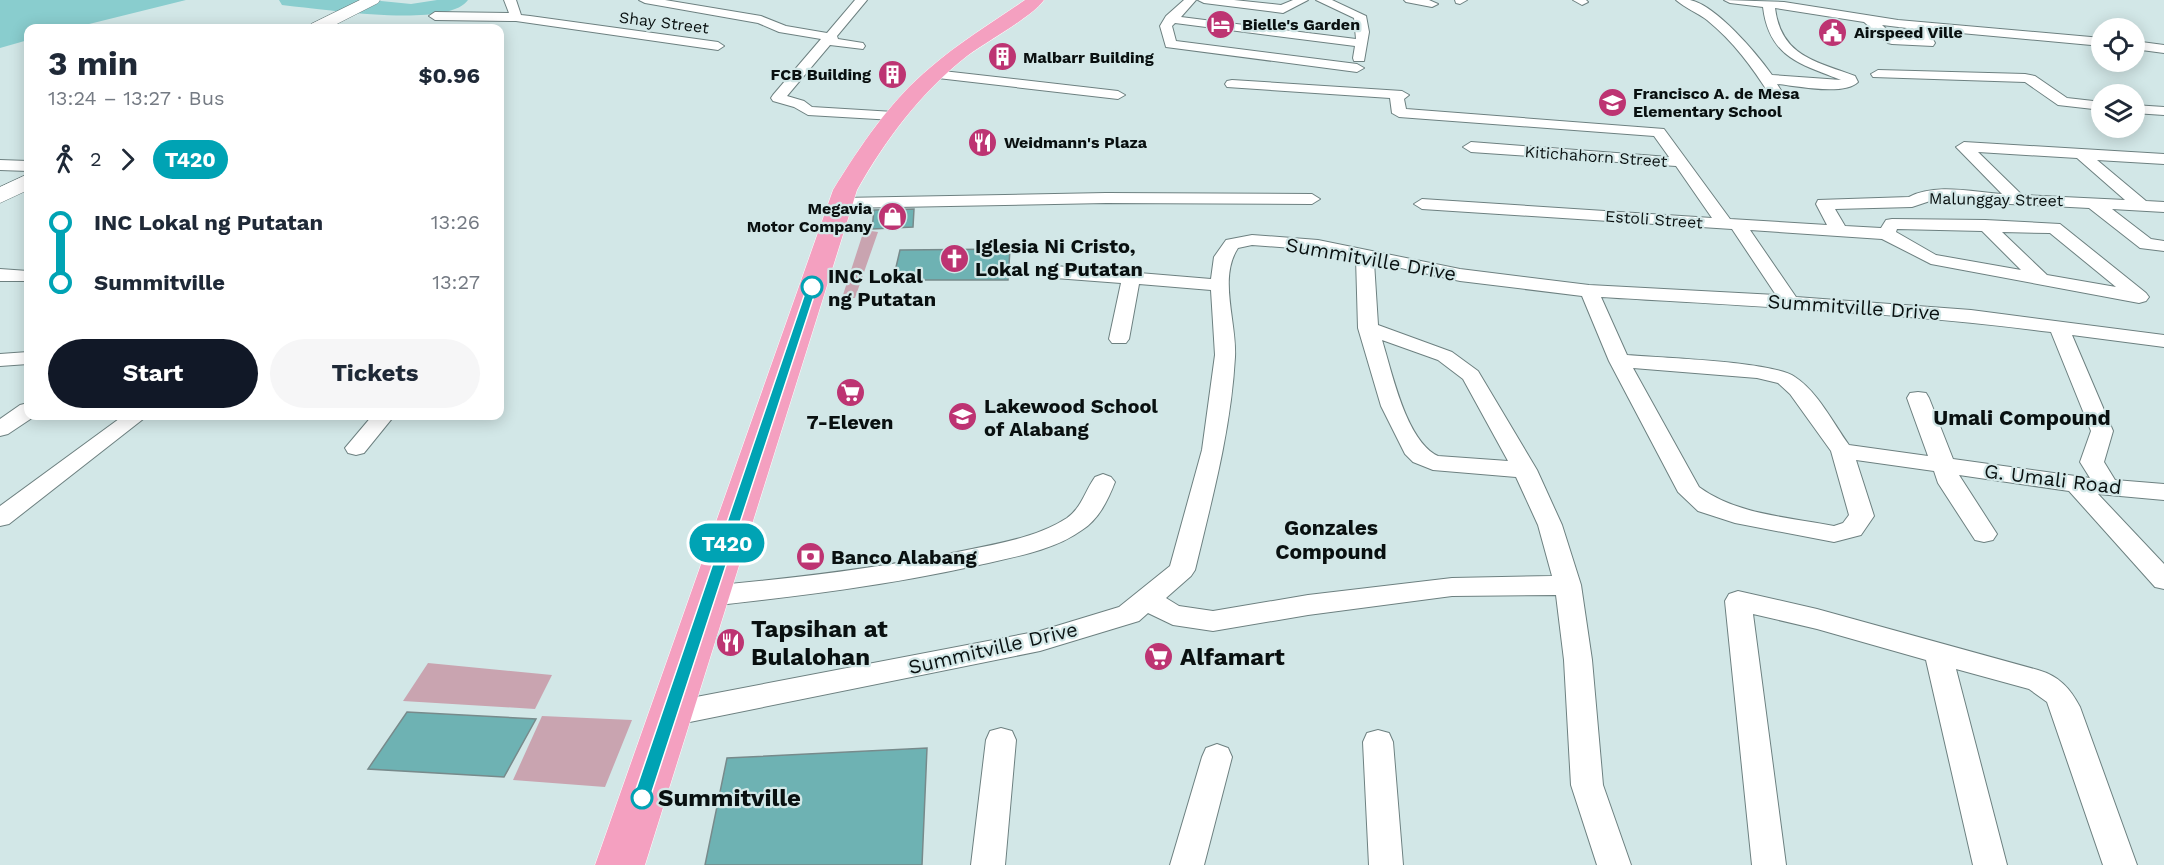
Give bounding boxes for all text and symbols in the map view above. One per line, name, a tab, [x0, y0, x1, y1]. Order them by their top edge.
street label: Shay Street	[618, 8, 710, 37]
hotel icon: Bielle's Garden	[1205, 8, 1237, 40]
place label: Bielle's Garden	[1242, 15, 1360, 34]
public building icon: Airspeed Ville	[1817, 16, 1849, 48]
map controls	[2091, 18, 2145, 138]
button: locate	[2091, 18, 2145, 72]
place label: Airspeed Ville	[1854, 23, 1963, 42]
building icon: Malbarr Building	[986, 41, 1018, 73]
text: 3 min	[48, 44, 138, 83]
place label: Malbarr Building	[1023, 48, 1154, 67]
building icon: FCB Building	[876, 58, 908, 90]
text: $0.96	[418, 63, 480, 88]
place label: FCB Building	[771, 65, 871, 84]
place label: Francisco A. de Mesa Elementary School	[1633, 84, 1800, 121]
button: layers	[2091, 84, 2145, 138]
text: 13:24 – 13:27 · Bus	[48, 86, 225, 110]
school or university icon: Francisco A. de Mesa Elementary School	[1596, 86, 1628, 118]
restaurant icon: Weidmann's Plaza	[967, 126, 999, 158]
place label: Weidmann's Plaza	[1004, 133, 1148, 152]
street label: Kitichahorn Street	[1524, 142, 1668, 171]
icon: walk	[48, 143, 81, 176]
icon: forward	[111, 143, 144, 176]
text: 2	[90, 147, 102, 171]
text: T420	[165, 147, 216, 172]
street label: Malunggay Street	[1929, 189, 2064, 210]
place label: Megavia Motor Company	[747, 199, 873, 236]
shop icon: Megavia Motor Company	[877, 201, 909, 233]
street label: Estoli Street	[1605, 207, 1704, 232]
text: INC Lokal ng Putatan	[94, 210, 323, 235]
text: 13:26	[431, 210, 480, 234]
street label: Summitville Drive	[1284, 232, 1458, 286]
place label: Iglesia Ni Cristo, Lokal ng Putatan	[975, 234, 1143, 281]
church icon: Iglesia Ni Cristo, Lokal ng Putatan	[938, 242, 970, 274]
place label: INC Lokal ng Putatan	[828, 264, 936, 311]
text: Summitville	[94, 270, 225, 295]
text: 13:27	[432, 270, 480, 294]
marker: INC Lokal ng Putatan	[801, 276, 823, 298]
street label: Summitville Drive	[1767, 289, 1941, 325]
button: Start	[48, 339, 258, 408]
button: Tickets	[270, 339, 480, 408]
supermarket icon: 7-Eleven	[834, 376, 866, 408]
place label: Lakewood School of Alabang	[984, 394, 1158, 441]
school or university icon: Lakewood School of Alabang	[947, 401, 979, 433]
district label: Umali Compound	[1933, 405, 2111, 430]
place label: 7-Eleven	[806, 410, 894, 434]
street label: G. Umali Road	[1983, 459, 2123, 499]
district label: Gonzales Compound	[1275, 515, 1387, 564]
line badge: T420	[685, 524, 769, 562]
text: T420	[701, 531, 753, 556]
bank icon: Banco Alabang	[794, 541, 826, 573]
place label: Banco Alabang	[831, 545, 977, 569]
place label: Tapsihan at Bulalohan	[751, 615, 888, 671]
street label: Summitville Drive	[906, 617, 1080, 679]
restaurant icon: Tapsihan at Bulalohan	[714, 627, 746, 659]
supermarket icon: Alfamart	[1143, 641, 1175, 673]
place label: Alfamart	[1180, 643, 1285, 671]
place label: Summitville	[658, 784, 801, 812]
marker: Summitville	[631, 787, 653, 809]

